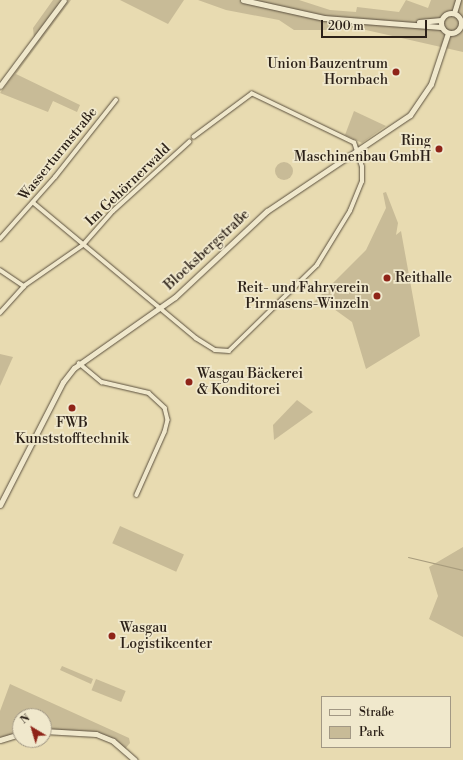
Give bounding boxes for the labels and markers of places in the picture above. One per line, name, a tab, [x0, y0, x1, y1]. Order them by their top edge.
place label: Union Bauzentrum Hornbach	[267, 56, 388, 88]
marker: Union Bauzentrum Hornbach	[391, 67, 401, 77]
place label: Ring Maschinenbau GmbH	[294, 133, 431, 166]
marker: Ring Maschinenbau GmbH	[434, 144, 444, 154]
place label: Reithalle	[395, 270, 452, 286]
marker: Reithalle	[382, 273, 392, 283]
place label: Reit- und Fahrverein Pirmasens-Winzeln	[237, 280, 369, 312]
marker: Reit- und Fahrverein Pirmasens-Winzeln	[372, 291, 382, 301]
place label: Wasgau Bäckerei & Konditorei	[197, 366, 303, 398]
marker: Wasgau Bäckerei & Konditorei	[184, 377, 194, 387]
marker: FWB Kunststofftechnik	[67, 403, 77, 413]
place label: FWB Kunststofftechnik	[15, 415, 129, 448]
place label: Wasgau Logistikcenter	[120, 620, 212, 652]
marker: Wasgau Logistikcenter	[107, 631, 117, 641]

